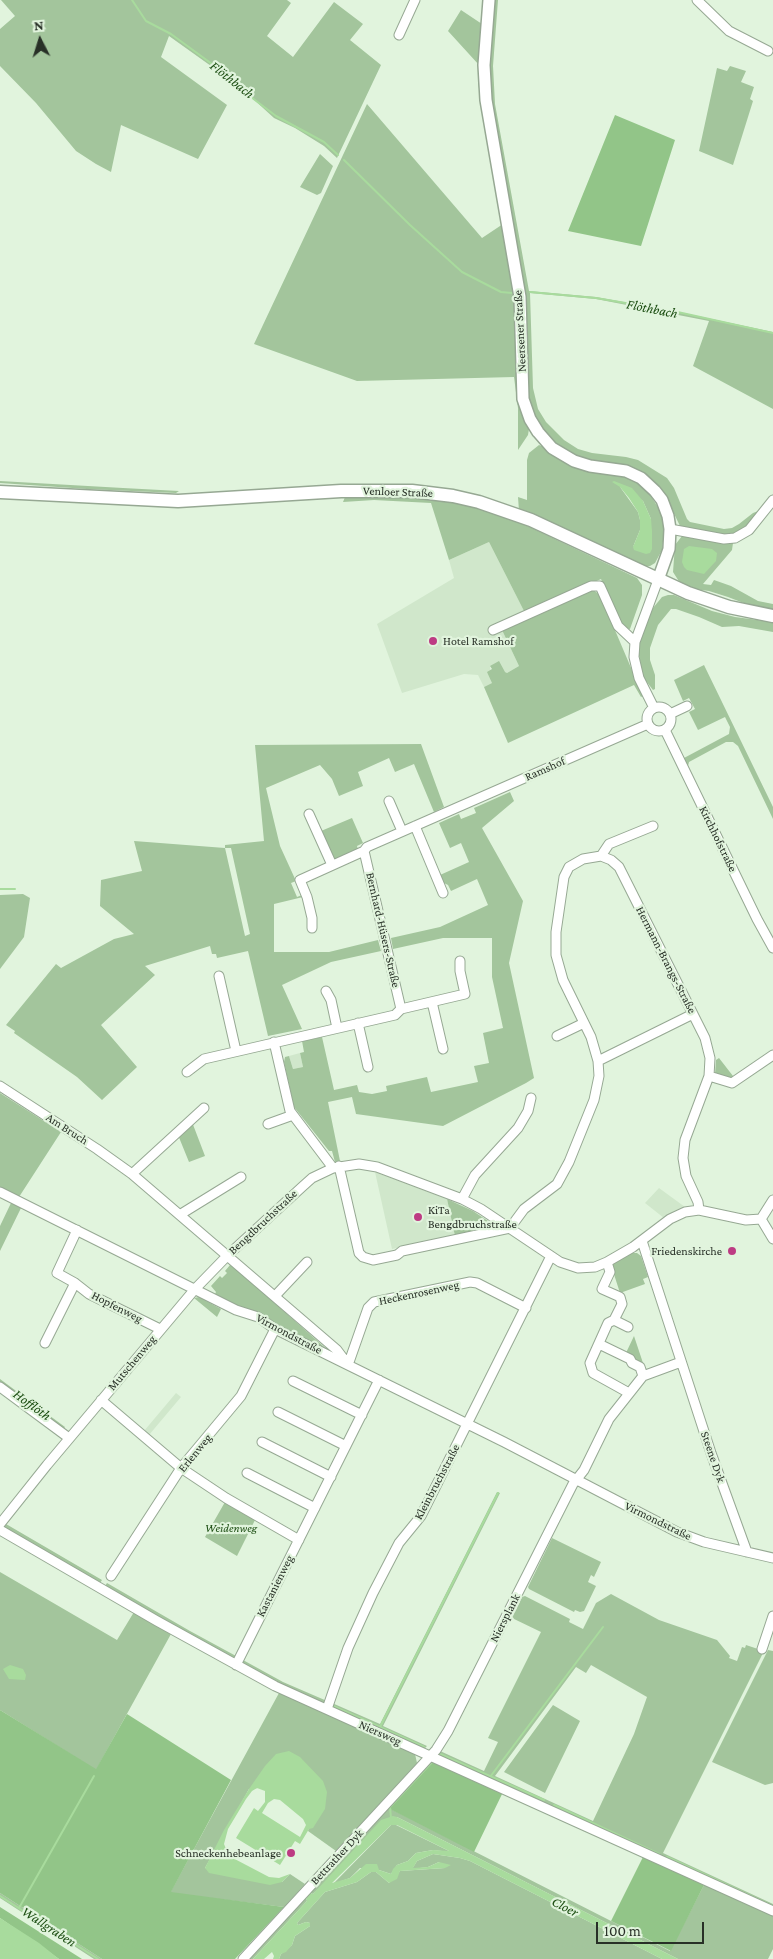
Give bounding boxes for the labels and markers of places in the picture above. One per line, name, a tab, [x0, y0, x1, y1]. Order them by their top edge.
place label: Hotel Ramshof	[443, 634, 514, 648]
marker: Hotel Ramshof	[427, 635, 439, 647]
place label: KiTa Bengdbruchstraße	[428, 1203, 517, 1231]
marker: KiTa Bengdbruchstraße	[412, 1211, 424, 1223]
place label: Friedenskirche	[651, 1244, 722, 1258]
marker: Friedenskirche	[726, 1245, 738, 1257]
place label: Schneckenhebeanlage	[175, 1846, 281, 1860]
marker: Schneckenhebeanlage	[285, 1847, 297, 1859]

